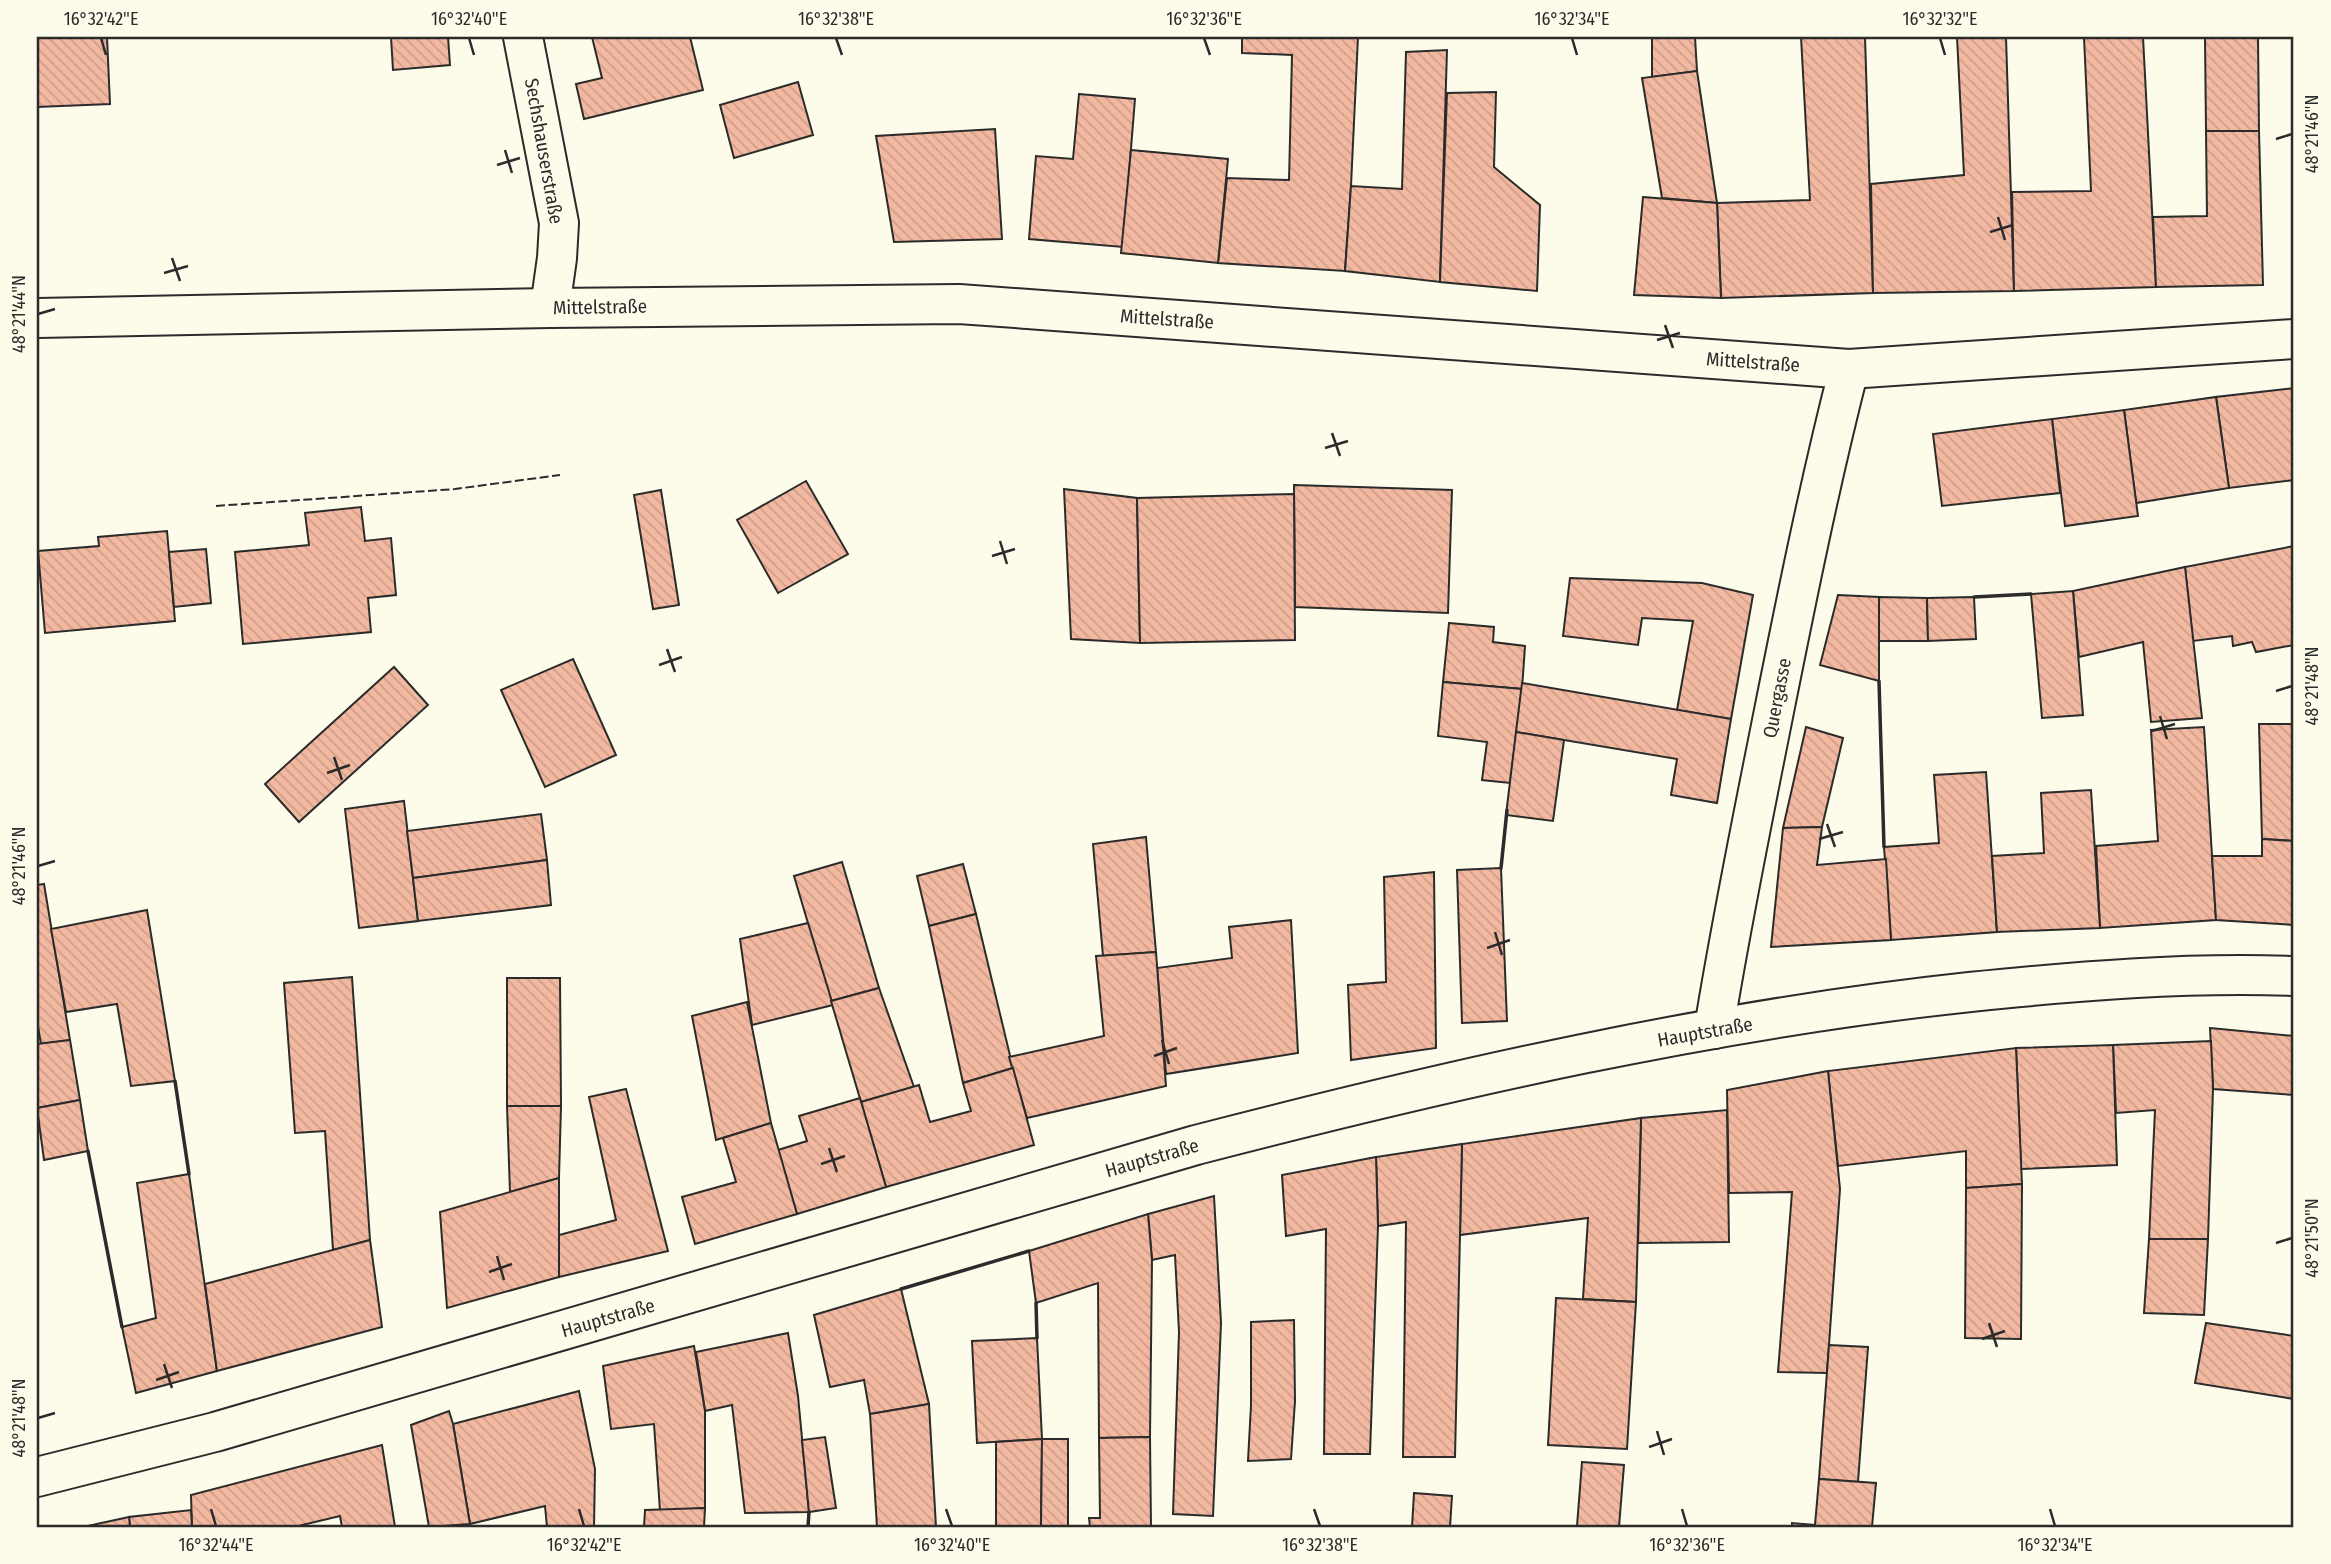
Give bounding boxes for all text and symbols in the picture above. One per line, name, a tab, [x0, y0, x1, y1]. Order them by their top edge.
text: 16°32'42"E	[64, 8, 138, 30]
text: 16°32'40"E	[431, 8, 507, 30]
text: 16°32'38"E	[798, 8, 874, 30]
text: 16°32'36"E	[1166, 8, 1242, 30]
text: 16°32'34"E	[1535, 8, 1609, 30]
text: 16°32'32"E	[1903, 8, 1977, 30]
street label: Sechshauserstraße	[520, 76, 568, 226]
text: 48°21'46"N	[2301, 95, 2323, 173]
text: 48°21'44"N	[8, 275, 30, 353]
street label: Mittelstraße	[553, 295, 647, 319]
street label: Mittelstraße	[1119, 304, 1215, 334]
street label: Mittelstraße	[1705, 347, 1801, 377]
text: 48°21'48"N	[2301, 647, 2323, 725]
street label: Quergasse	[1758, 656, 1796, 740]
text: 48°21'46"N	[8, 827, 30, 905]
street label: Hauptstraße	[1656, 1012, 1754, 1052]
street label: Hauptstraße	[1103, 1134, 1201, 1182]
text: 48°21'50"N	[2301, 1198, 2323, 1278]
street label: Hauptstraße	[559, 1294, 657, 1342]
text: 48°21'48"N	[8, 1379, 30, 1457]
text: 16°32'44"E	[179, 1534, 253, 1556]
text: 16°32'42"E	[547, 1534, 621, 1556]
text: 16°32'40"E	[914, 1534, 990, 1556]
text: 16°32'38"E	[1282, 1534, 1358, 1556]
text: 16°32'36"E	[1649, 1534, 1725, 1556]
text: 16°32'34"E	[2018, 1534, 2092, 1556]

